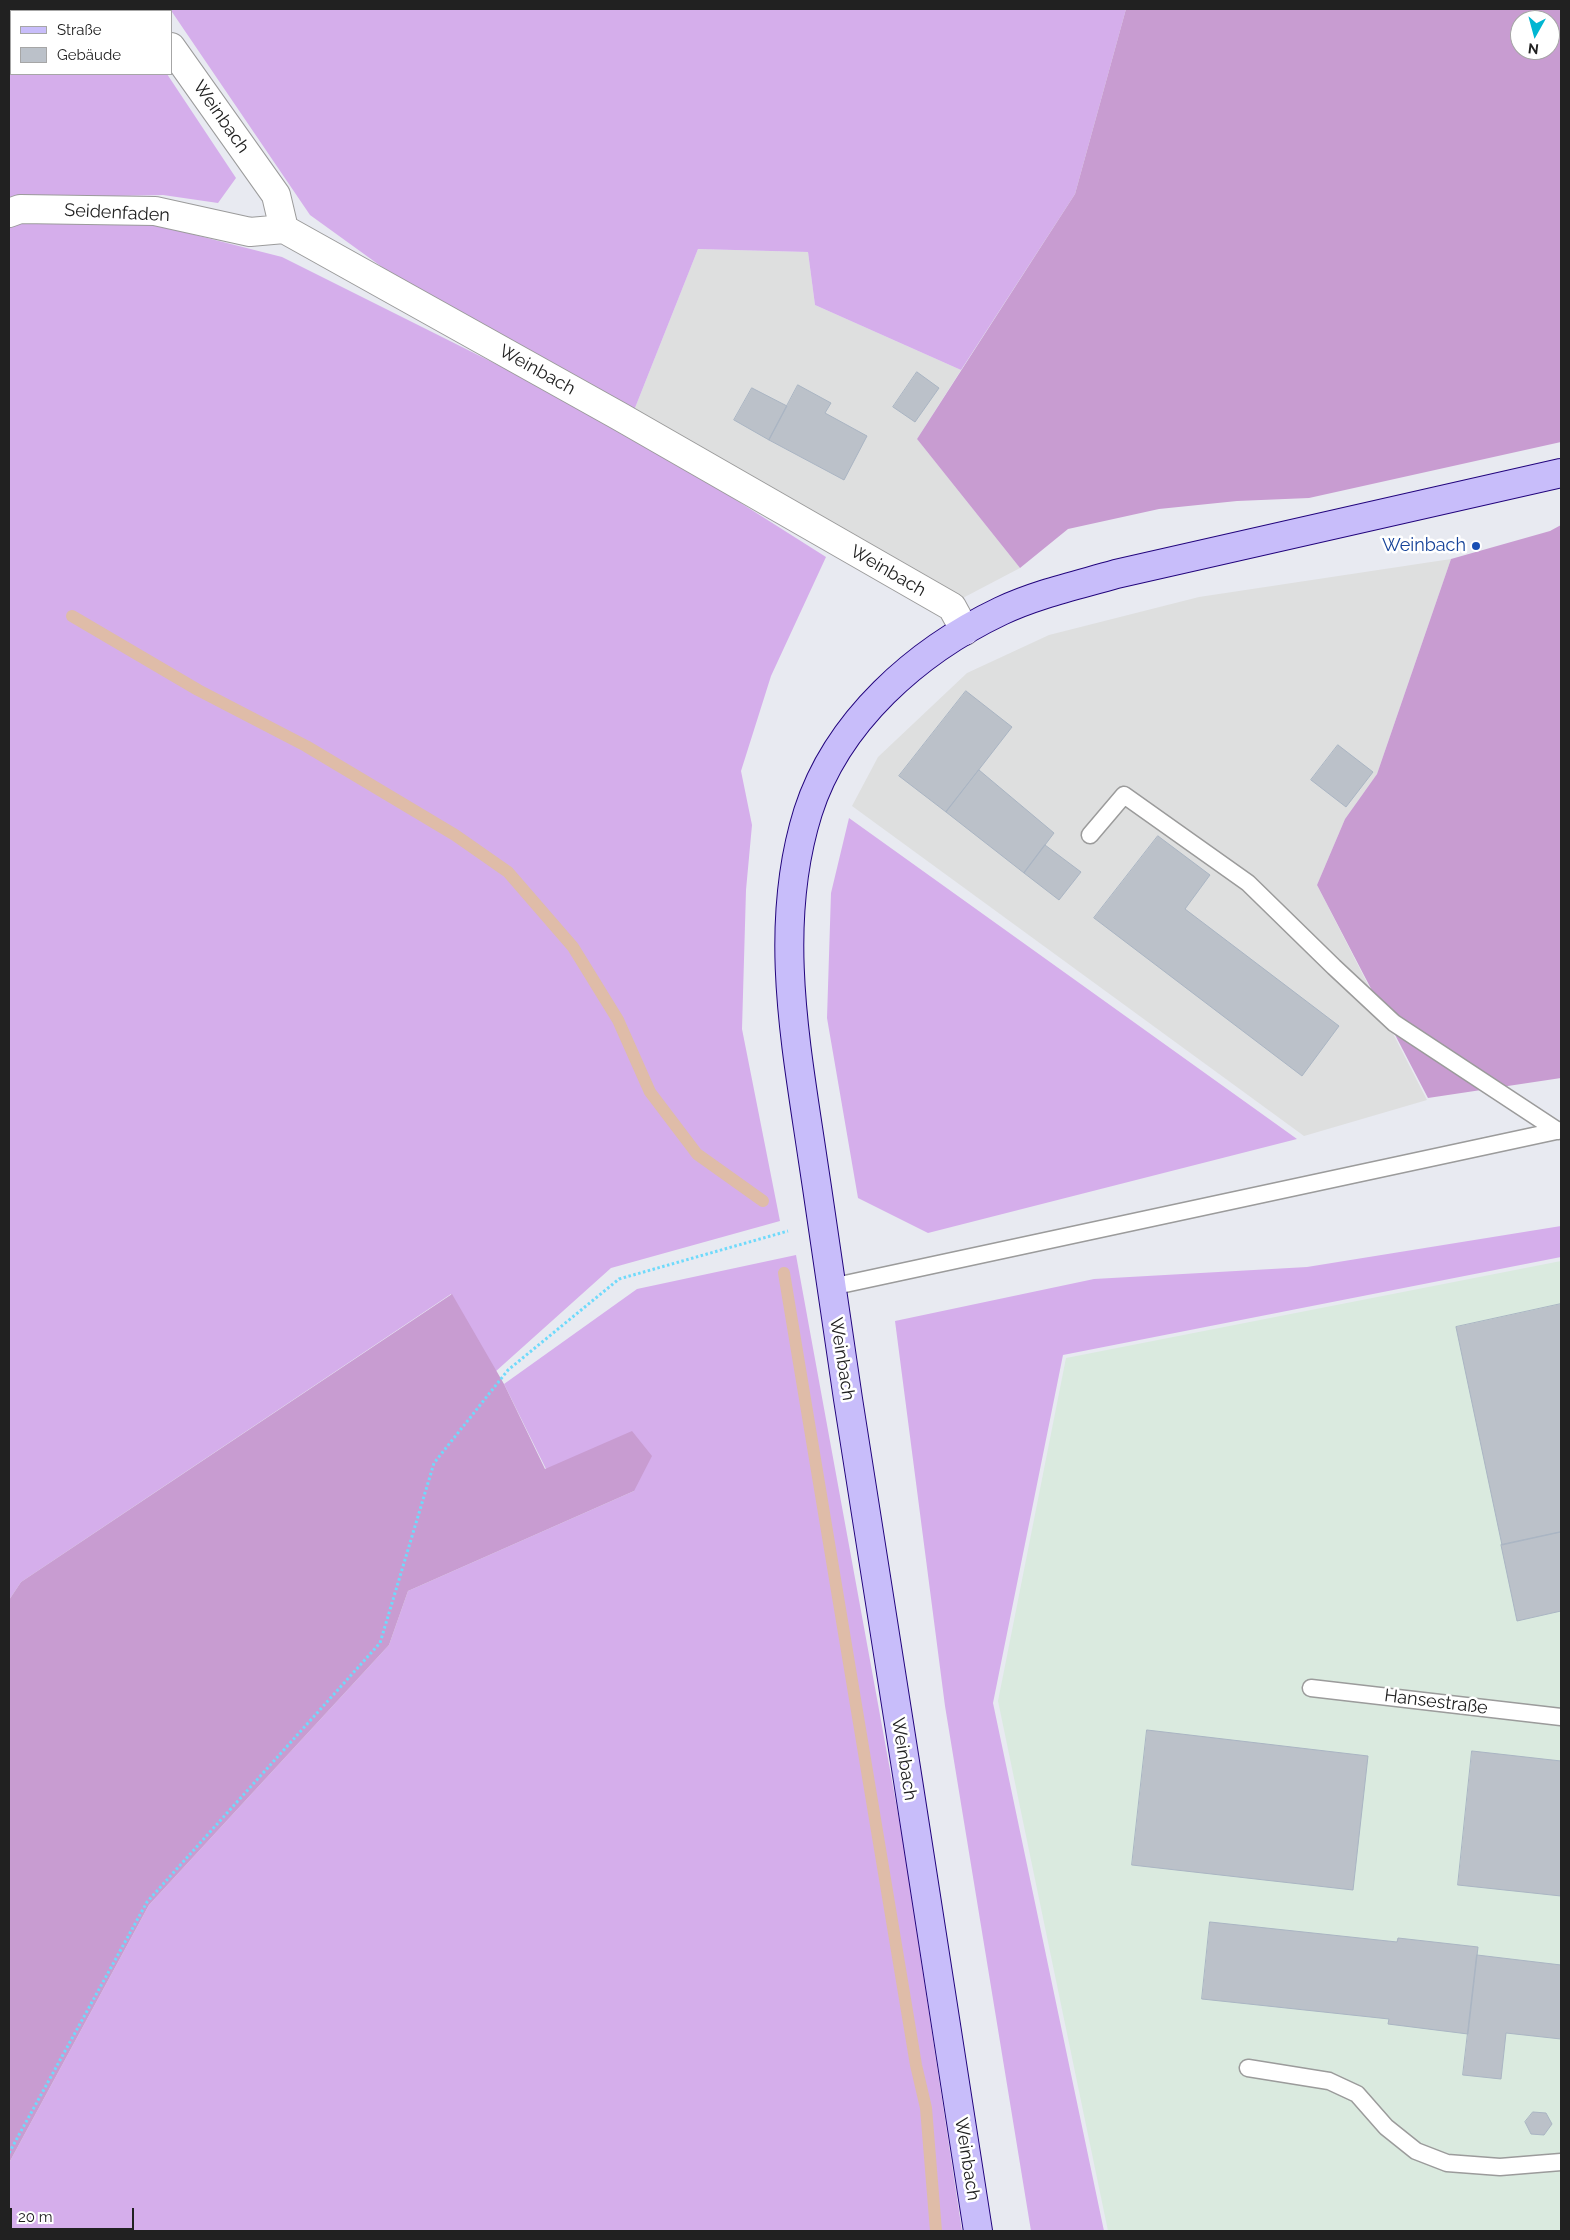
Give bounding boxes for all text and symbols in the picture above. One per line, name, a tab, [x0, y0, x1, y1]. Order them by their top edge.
legend	[10, 10, 172, 75]
north arrow	[1510, 10, 1560, 60]
text: Straße	[57, 21, 101, 39]
text: N	[1527, 40, 1540, 57]
text: Gebäude	[57, 46, 121, 64]
street label: Weinbach	[188, 76, 254, 158]
street label: Seidenfaden	[64, 199, 170, 227]
street label: Weinbach	[495, 340, 579, 400]
place label: Weinbach	[1382, 535, 1466, 557]
marker: Weinbach	[1470, 540, 1482, 552]
street label: Weinbach	[846, 541, 930, 601]
street label: Weinbach	[825, 1316, 859, 1402]
street label: Hansestraße	[1383, 1685, 1489, 1719]
street label: Weinbach	[887, 1716, 921, 1802]
street label: Weinbach	[950, 2116, 984, 2202]
scale bar	[12, 2198, 136, 2230]
text: 20 m	[18, 2208, 53, 2226]

